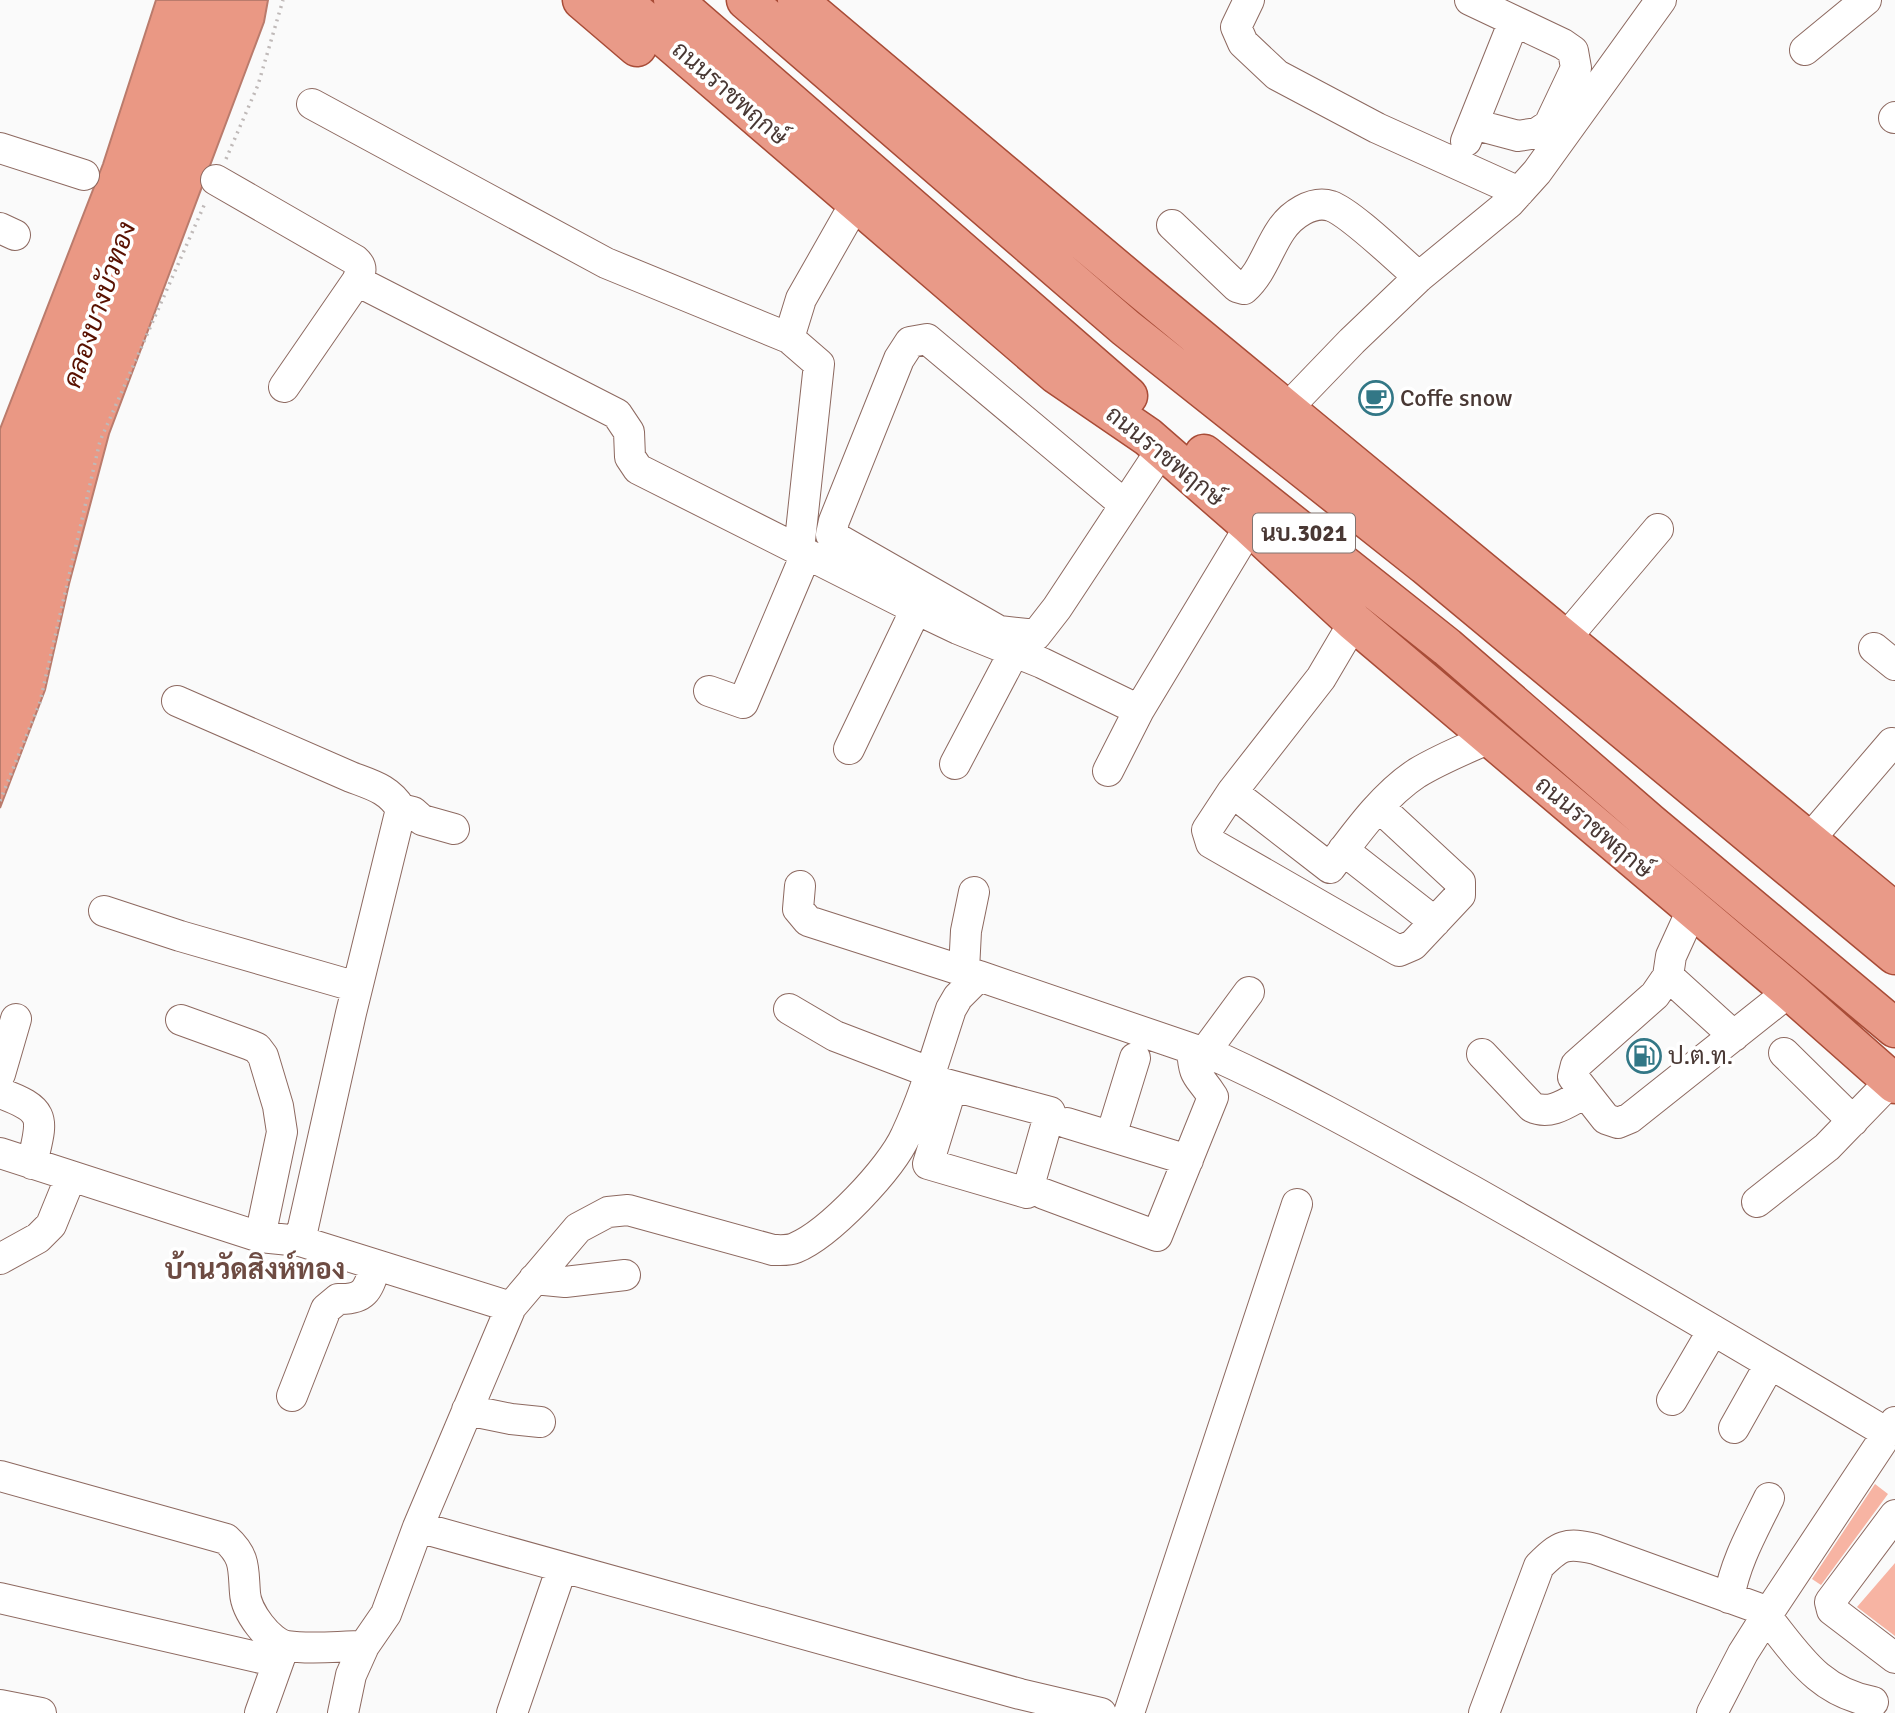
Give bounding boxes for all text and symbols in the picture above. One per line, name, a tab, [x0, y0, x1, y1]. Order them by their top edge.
street label: ถนนราชพฤกษ์	[666, 34, 795, 152]
water label: คลองบางบัวทอง	[56, 218, 143, 392]
cafe icon: Coffe snow	[1357, 379, 1395, 417]
place label: Coffe snow	[1400, 383, 1512, 413]
street label: ถนนราชพฤกษ์	[1100, 398, 1231, 513]
road number: นบ.3021	[1253, 513, 1355, 552]
street label: ถนนราชพฤกษ์	[1529, 769, 1660, 885]
fuel station icon: ป.ต.ท.	[1625, 1037, 1663, 1075]
place label: ป.ต.ท.	[1668, 1041, 1733, 1071]
district label: บ้านวัดสิงห์ทอง	[165, 1250, 345, 1287]

